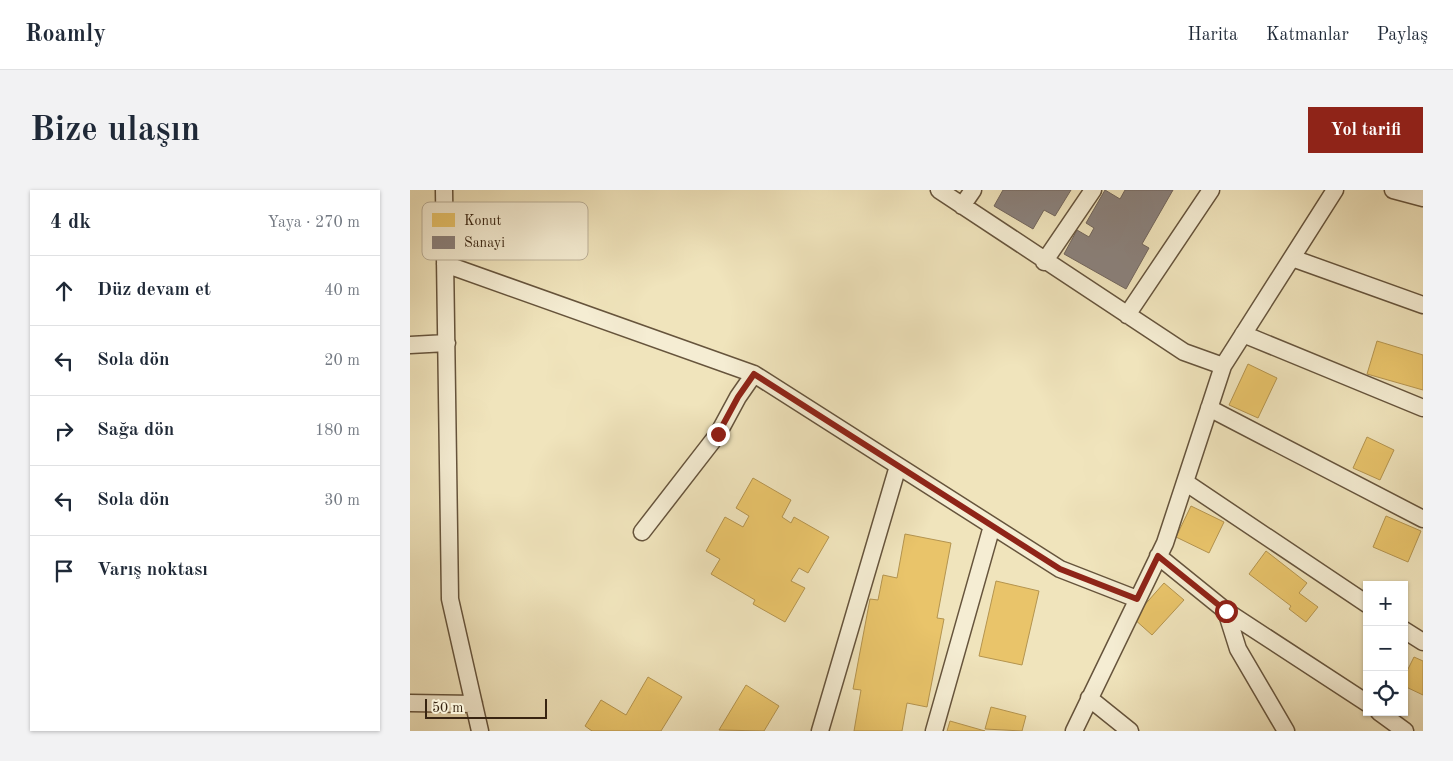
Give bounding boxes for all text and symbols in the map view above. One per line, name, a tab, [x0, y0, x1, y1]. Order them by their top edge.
text: Roamly	[25, 23, 106, 47]
text: Harita	[1187, 26, 1238, 44]
text: Katmanlar	[1266, 26, 1349, 44]
text: Paylaş	[1377, 26, 1428, 44]
button: Yol tarifi	[1308, 107, 1423, 153]
text: Bize ulaşın	[30, 113, 200, 148]
legend	[422, 202, 588, 260]
text: 4 dk	[50, 212, 91, 233]
text: Konut	[464, 214, 502, 228]
text: Yaya · 270 m	[267, 215, 360, 231]
text: Sanayi	[464, 236, 505, 250]
icon: ahead	[50, 277, 78, 305]
text: Düz devam et	[97, 281, 211, 300]
text: 40 m	[324, 283, 360, 299]
icon: left	[50, 347, 78, 375]
text: Sola dön	[97, 351, 170, 370]
text: 20 m	[324, 353, 360, 369]
icon: right	[50, 417, 78, 445]
text: Sağa dön	[97, 421, 174, 440]
text: 180 m	[315, 423, 360, 439]
route end	[707, 423, 730, 446]
icon: left	[50, 487, 78, 515]
text: Sola dön	[97, 491, 170, 510]
text: 30 m	[324, 493, 360, 509]
icon: arrive	[50, 557, 78, 585]
text: Varış noktası	[97, 561, 208, 580]
map controls	[1363, 581, 1408, 716]
button: +	[1363, 581, 1408, 626]
route start	[1215, 600, 1238, 623]
button: −	[1363, 626, 1408, 671]
button: locate	[1363, 671, 1408, 716]
scale bar	[425, 696, 548, 719]
text: 50 m	[432, 701, 463, 715]

